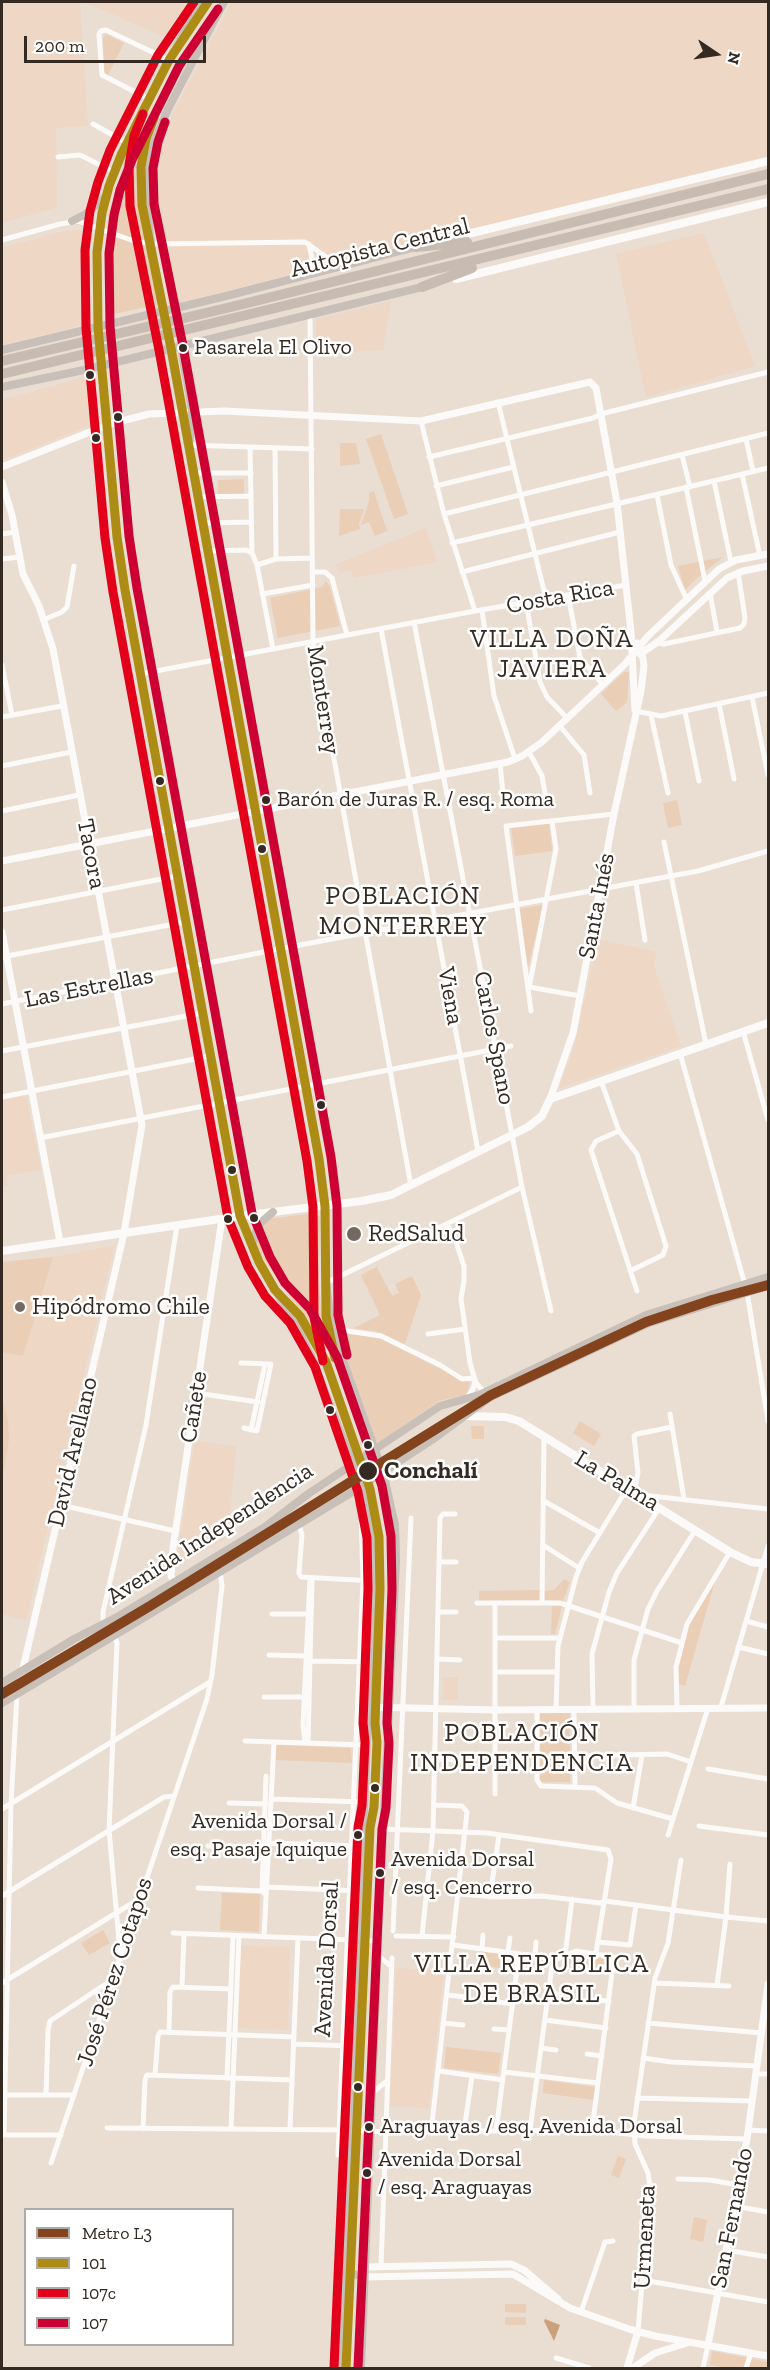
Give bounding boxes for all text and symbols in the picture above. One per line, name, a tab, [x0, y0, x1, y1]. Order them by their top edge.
scale bar	[27, 24, 208, 62]
north arrow	[686, 24, 746, 84]
text: 200 m	[35, 35, 85, 57]
text: N	[723, 50, 745, 66]
street label: Autopista Central	[287, 212, 473, 284]
place label: Pasarela El Olivo	[194, 335, 352, 361]
marker: Pasarela El Olivo	[177, 342, 189, 354]
unlabelled marker	[84, 369, 96, 381]
unlabelled marker	[112, 411, 124, 423]
unlabelled marker	[90, 432, 102, 444]
street label: Costa Rica	[504, 573, 616, 621]
district label: VILLA DOÑA JAVIERA	[470, 624, 634, 686]
street label: Monterrey	[300, 643, 346, 757]
unlabelled marker	[154, 775, 166, 787]
place label: Barón de Juras R. / esq. Roma	[277, 787, 554, 813]
marker: Barón de Juras R. / esq. Roma	[260, 794, 272, 806]
street label: Tacora	[70, 816, 112, 892]
unlabelled marker	[256, 843, 268, 855]
street label: Santa Inés	[573, 851, 621, 961]
district label: POBLACIÓN MONTERREY	[319, 881, 487, 942]
street label: Las Estrellas	[22, 961, 156, 1015]
street label: Viena	[431, 965, 469, 1027]
street label: Carlos Spano	[467, 969, 521, 1107]
unlabelled marker	[315, 1099, 327, 1111]
unlabelled marker	[226, 1164, 238, 1176]
unlabelled marker	[248, 1212, 260, 1224]
unlabelled marker	[222, 1213, 234, 1225]
place label: RedSalud	[368, 1220, 464, 1248]
marker: RedSalud	[345, 1225, 363, 1243]
place label: Hipódromo Chile	[32, 1293, 210, 1321]
marker: Hipódromo Chile	[13, 1300, 27, 1314]
street label: Cañete	[174, 1369, 214, 1445]
street label: David Arellano	[42, 1374, 104, 1530]
unlabelled marker	[324, 1404, 336, 1416]
unlabelled marker	[362, 1439, 374, 1451]
street label: La Palma	[569, 1444, 665, 1518]
street label: Avenida Independencia	[102, 1457, 318, 1611]
place label: Conchalí	[384, 1457, 478, 1485]
marker: Conchalí	[357, 1460, 379, 1482]
district label: POBLACIÓN INDEPENDENCIA	[410, 1718, 634, 1780]
unlabelled marker	[369, 1782, 381, 1794]
place label: Avenida Dorsal / esq. Pasaje Iquique	[170, 1809, 347, 1861]
marker: Avenida Dorsal / esq. Pasaje Iquique	[352, 1829, 364, 1841]
place label: Avenida Dorsal / esq. Cencerro	[391, 1847, 534, 1898]
marker: Avenida Dorsal / esq. Cencerro	[374, 1867, 386, 1879]
street label: José Pérez Cotapos	[71, 1874, 159, 2070]
street label: Avenida Dorsal	[309, 1880, 345, 2038]
district label: VILLA REPÚBLICA DE BRASIL	[414, 1949, 650, 2010]
unlabelled marker	[352, 2081, 364, 2093]
place label: Araguayas / esq. Avenida Dorsal	[380, 2114, 682, 2140]
marker: Araguayas / esq. Avenida Dorsal	[363, 2121, 375, 2133]
street label: San Fernando	[704, 2145, 760, 2291]
place label: Avenida Dorsal / esq. Araguayas	[378, 2147, 532, 2198]
marker: Avenida Dorsal / esq. Araguayas	[361, 2167, 373, 2179]
street label: Urmeneta	[628, 2184, 662, 2290]
legend	[24, 2208, 234, 2346]
text: Metro L3	[82, 2222, 152, 2244]
text: 101	[82, 2252, 106, 2274]
text: 107c	[82, 2282, 116, 2304]
text: 107	[82, 2312, 108, 2334]

